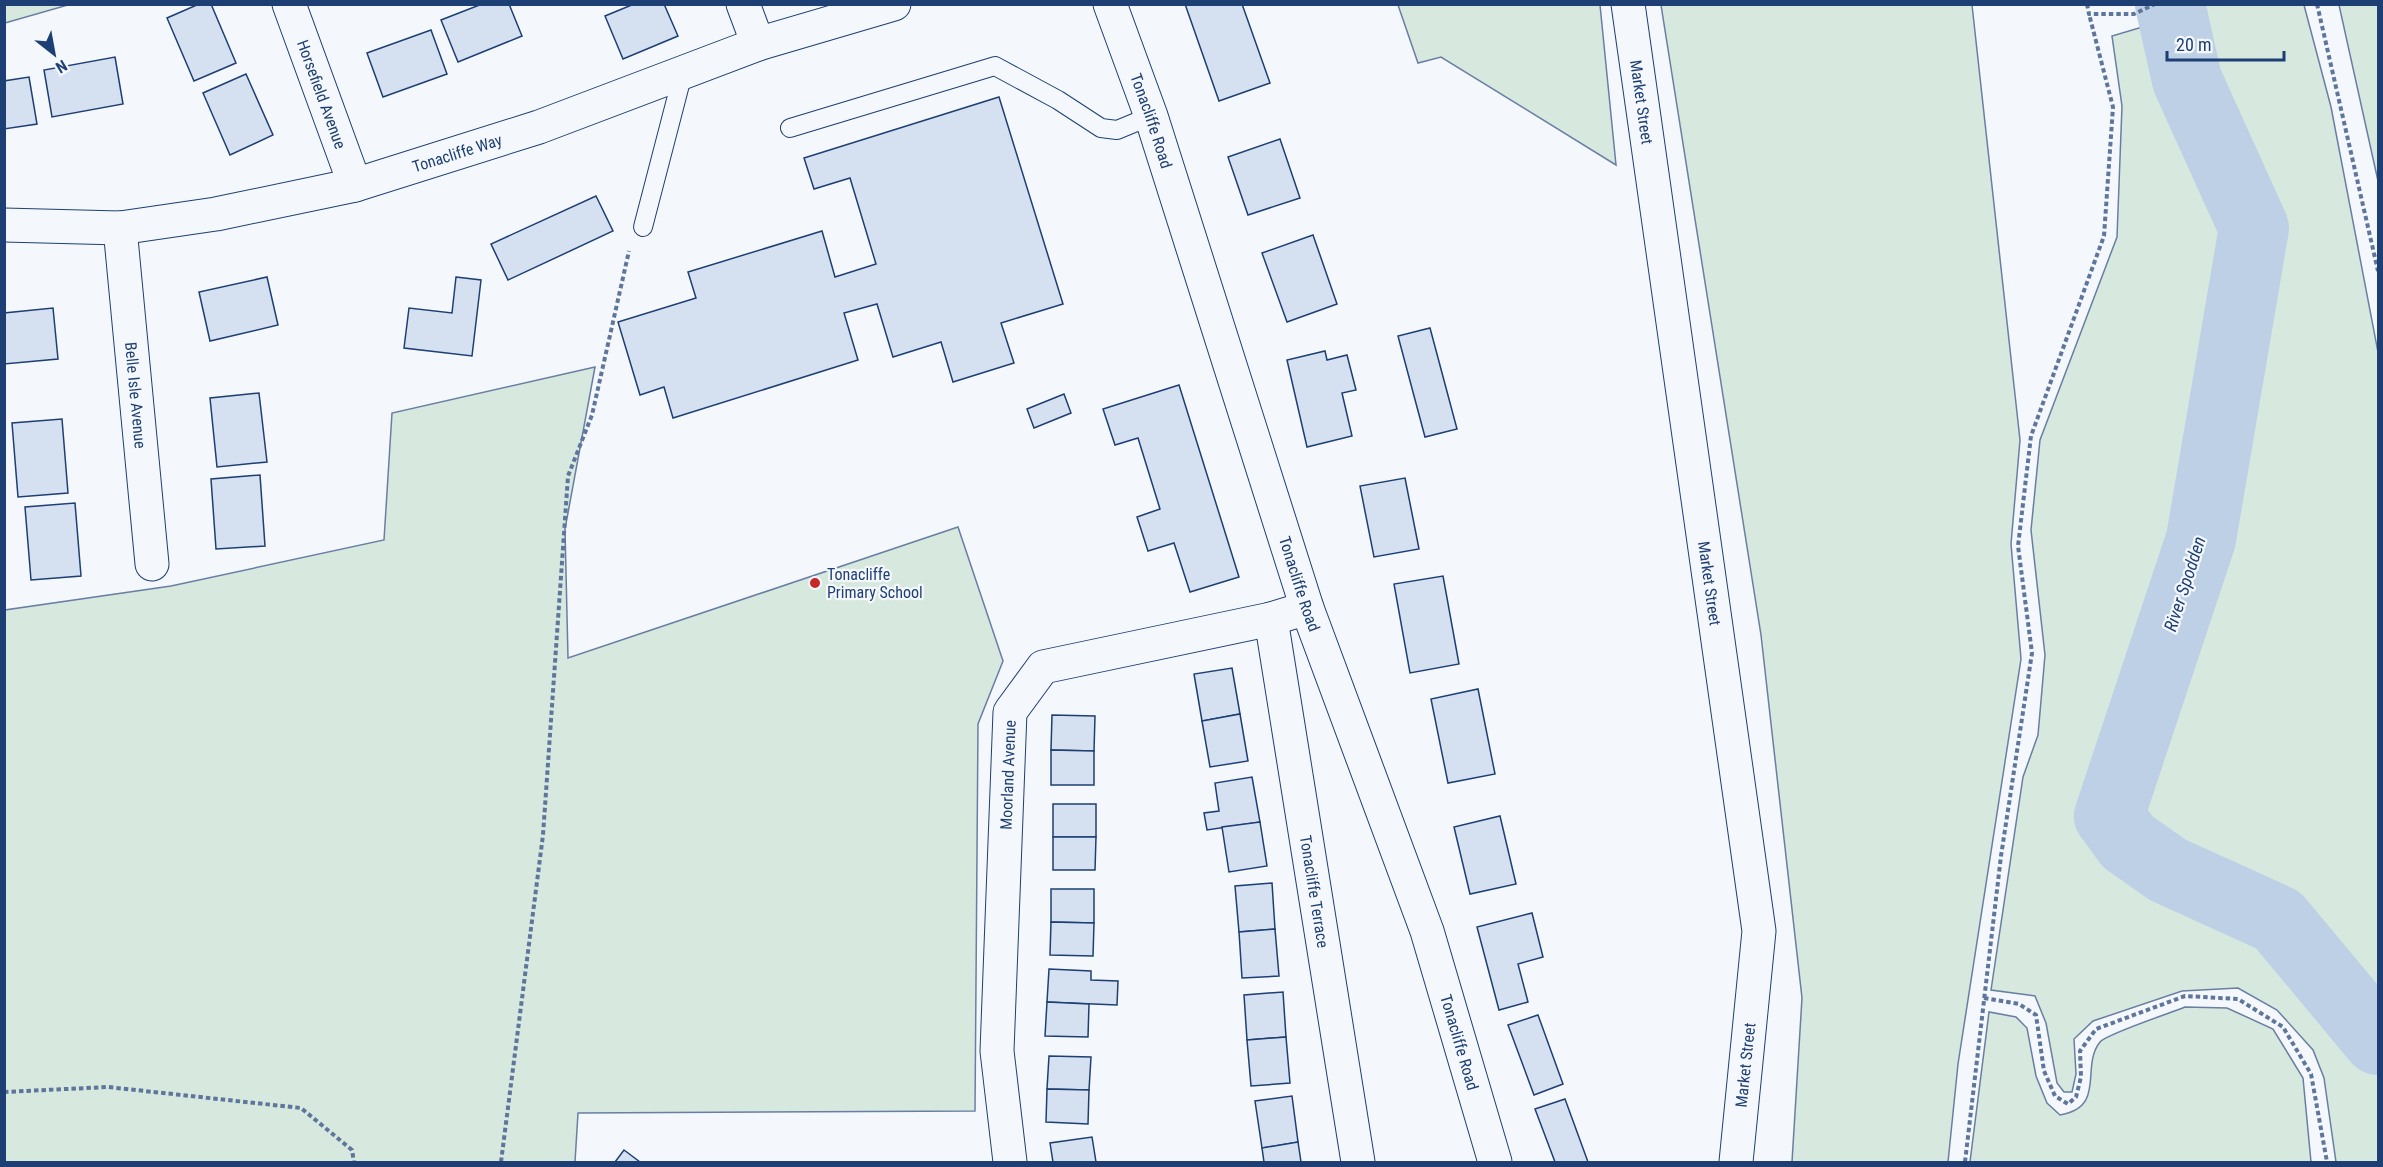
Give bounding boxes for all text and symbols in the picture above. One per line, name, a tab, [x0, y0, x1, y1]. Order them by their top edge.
north arrow	[24, 24, 84, 84]
scale bar	[2167, 24, 2284, 62]
text: 20 m	[2176, 34, 2211, 55]
street label: Horsefield Avenue	[293, 37, 350, 151]
text: N	[52, 56, 71, 77]
street label: Market Street	[1626, 59, 1657, 146]
street label: Tonacliffe Road	[1126, 71, 1176, 171]
street label: Tonacliffe Way	[410, 130, 505, 176]
street label: Belle Isle Avenue	[121, 341, 150, 449]
street label: Tonacliffe Road	[1275, 534, 1324, 634]
water label: River Spodden	[2159, 534, 2210, 634]
street label: Market Street	[1694, 540, 1725, 627]
place label: Tonacliffe Primary School	[827, 565, 923, 602]
marker: Tonacliffe Primary School	[808, 576, 822, 590]
street label: Moorland Avenue	[996, 720, 1020, 830]
street label: Tonacliffe Terrace	[1296, 834, 1333, 949]
street label: Tonacliffe Road	[1436, 992, 1482, 1093]
street label: Market Street	[1732, 1021, 1759, 1108]

